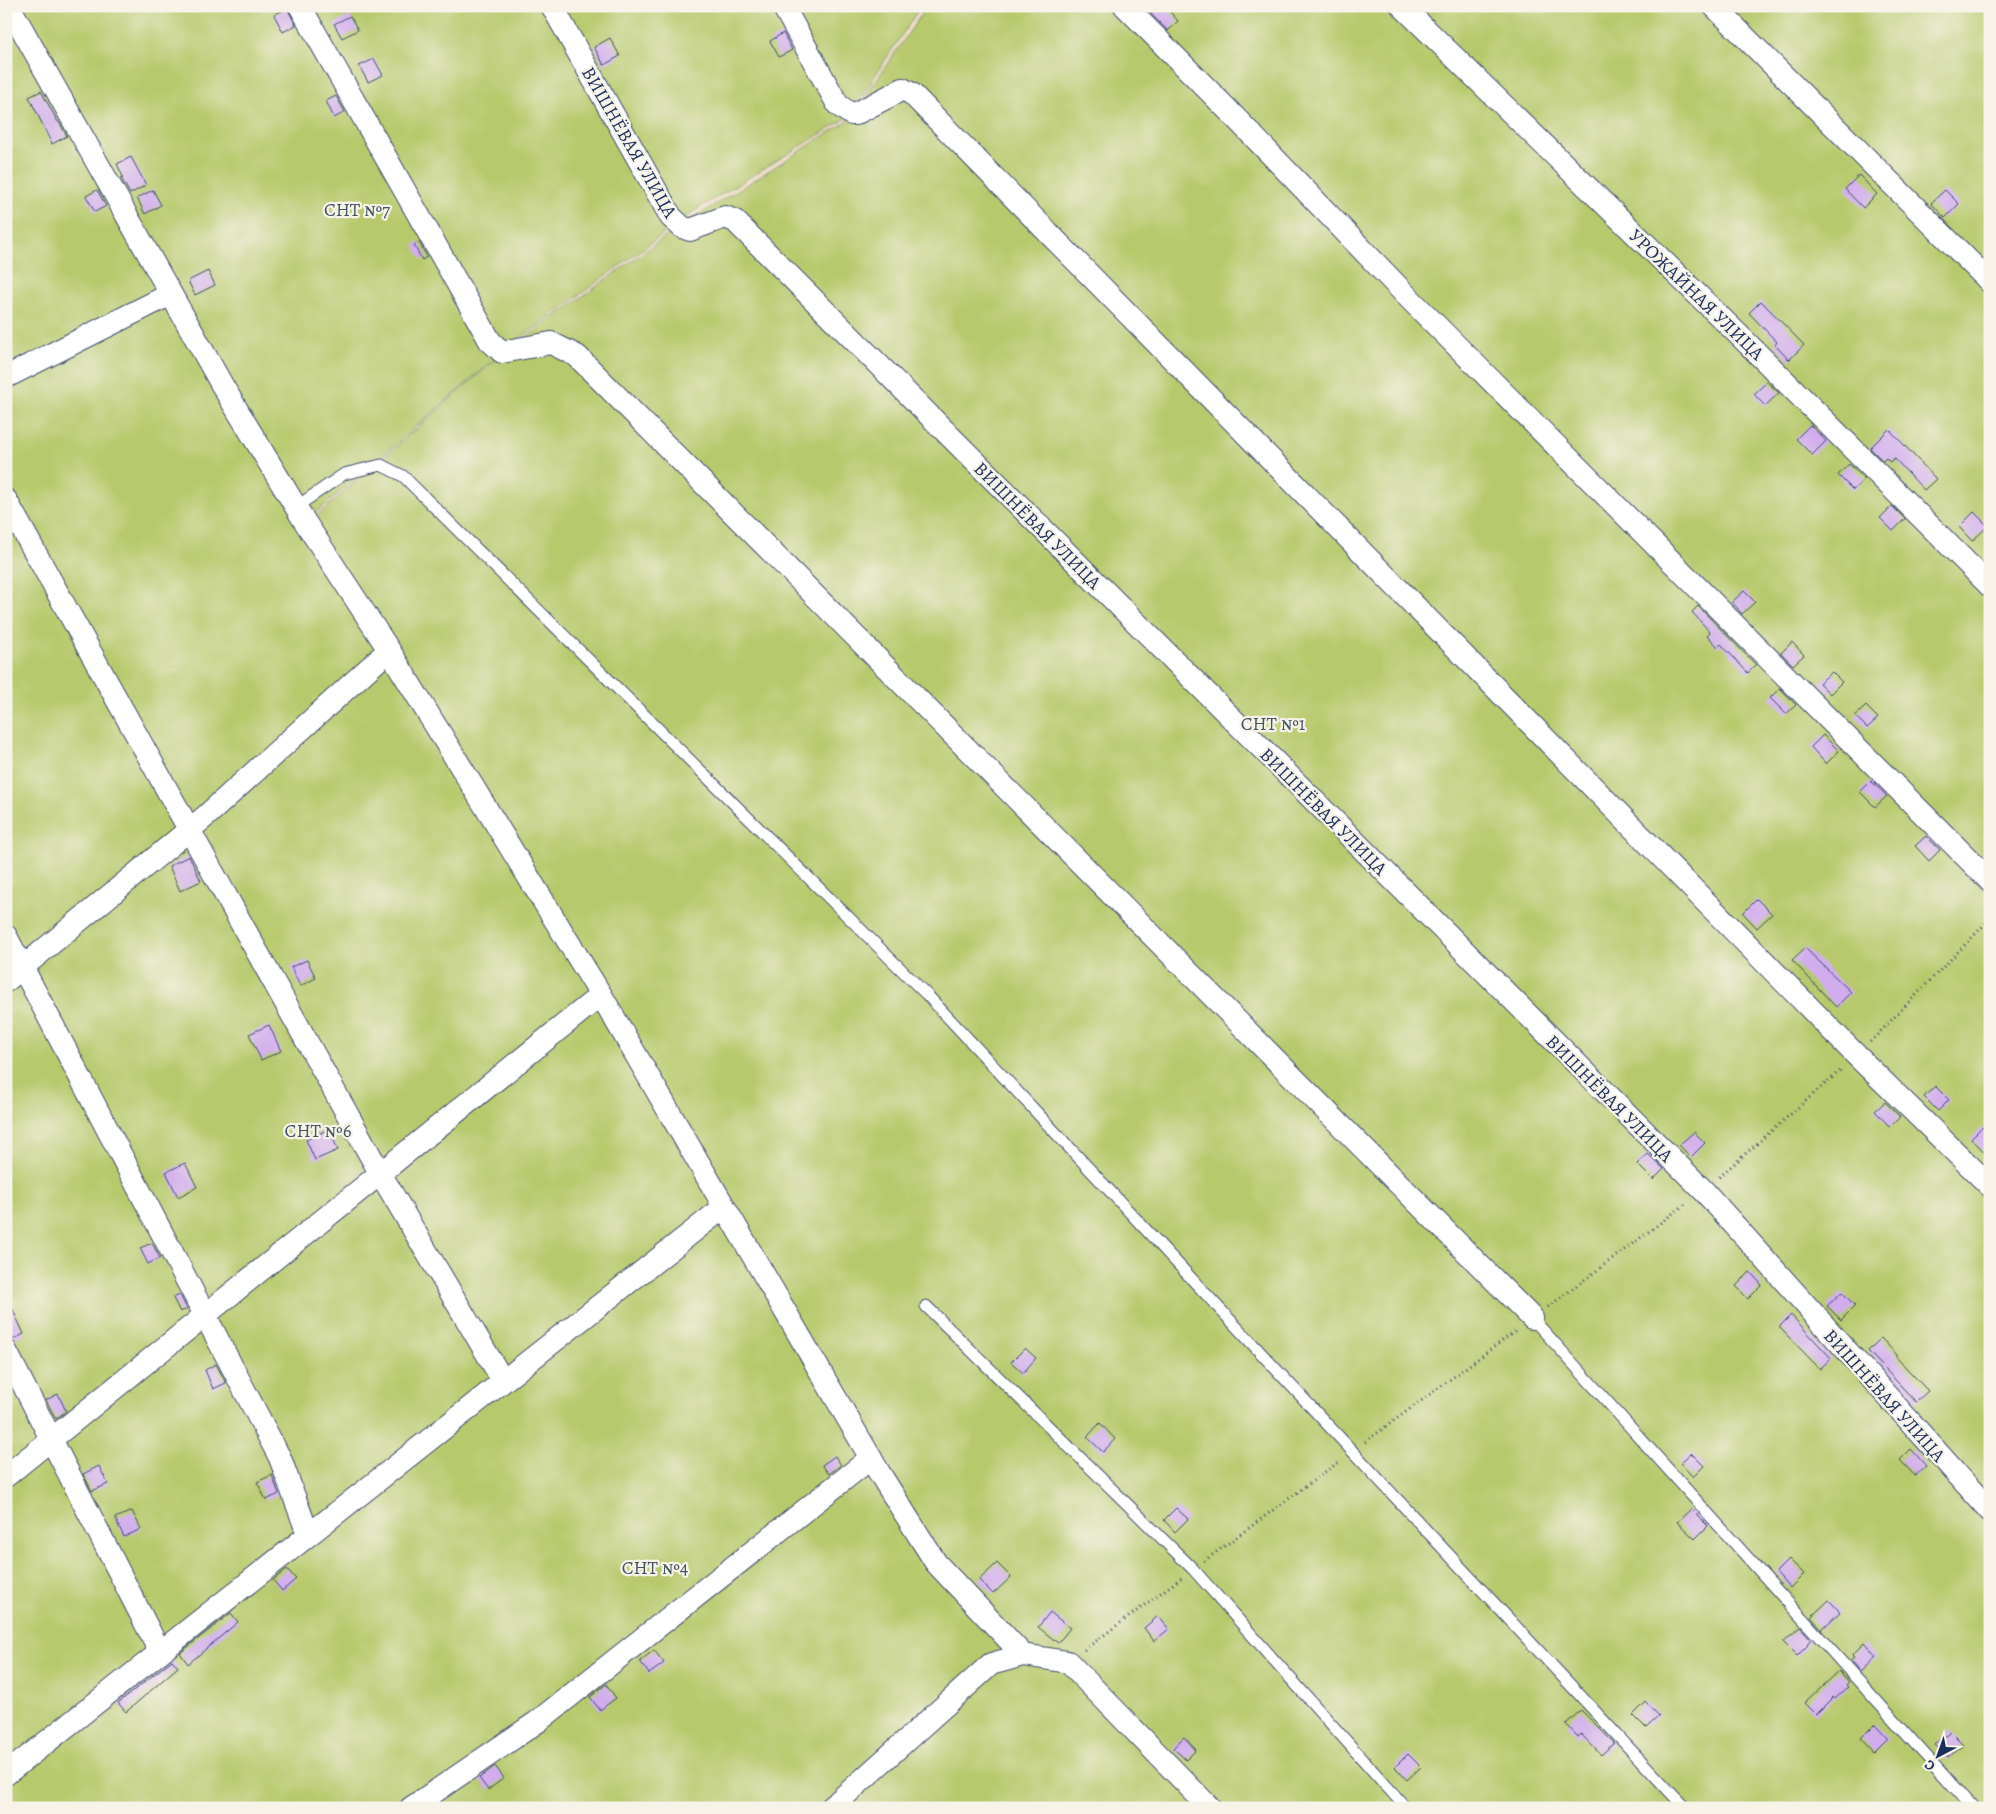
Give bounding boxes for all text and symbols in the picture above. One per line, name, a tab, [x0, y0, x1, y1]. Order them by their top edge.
street label: ВИШНЁВАЯ УЛИЦА	[575, 62, 684, 224]
park label: СНТ №7	[324, 197, 390, 223]
street label: УРОЖАЙНАЯ УЛИЦА	[1623, 223, 1770, 367]
street label: ВИШНЁВАЯ УЛИЦА	[968, 456, 1108, 596]
park label: СНТ №1	[1241, 711, 1306, 737]
street label: ВИШНЁВАЯ УЛИЦА	[1254, 742, 1394, 882]
street label: ВИШНЁВАЯ УЛИЦА	[1540, 1029, 1680, 1169]
park label: СНТ №6	[285, 1118, 352, 1144]
street label: ВИШНЁВАЯ УЛИЦА	[1817, 1324, 1952, 1468]
park label: СНТ №4	[622, 1555, 689, 1581]
north arrow	[1914, 1732, 1964, 1782]
text: С	[1920, 1755, 1939, 1775]

